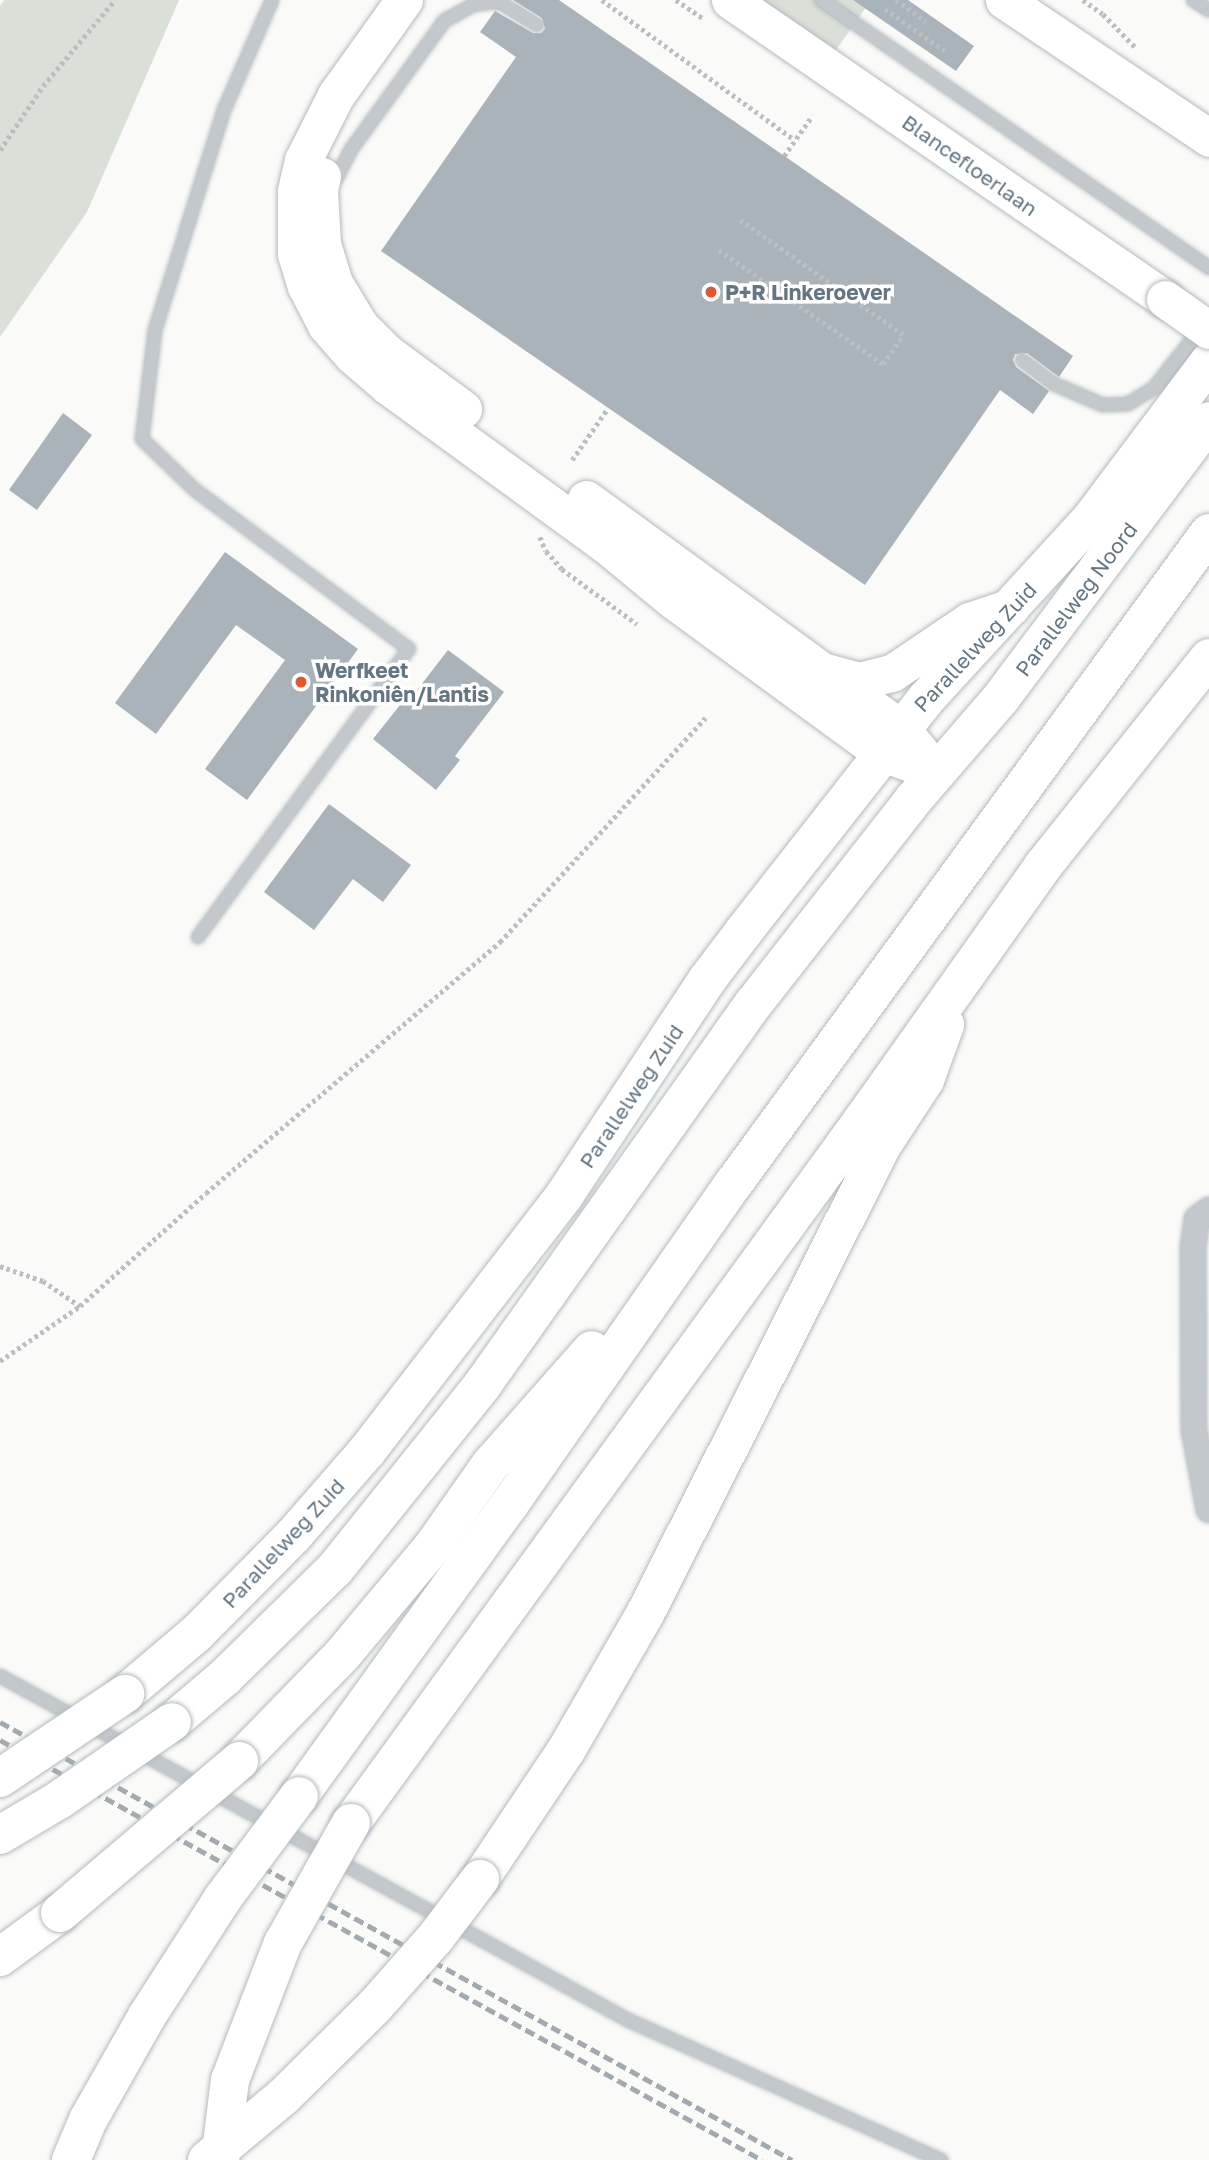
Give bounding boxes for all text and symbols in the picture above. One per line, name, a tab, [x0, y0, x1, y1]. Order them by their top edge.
street label: Blancefloerlaan	[897, 109, 1043, 221]
place label: P+R Linkeroever	[725, 279, 891, 305]
marker: P+R Linkeroever	[703, 284, 719, 300]
street label: Parallelweg Noord	[1010, 517, 1142, 681]
street label: Parallelweg Zuid	[909, 577, 1041, 717]
place label: Werfkeet Rinkoniên/Lantis	[315, 657, 489, 707]
marker: Werfkeet Rinkoniên/Lantis	[293, 674, 309, 690]
street label: Parallelweg Zuid	[574, 1019, 688, 1173]
street label: Parallelweg Zuid	[217, 1473, 349, 1613]

